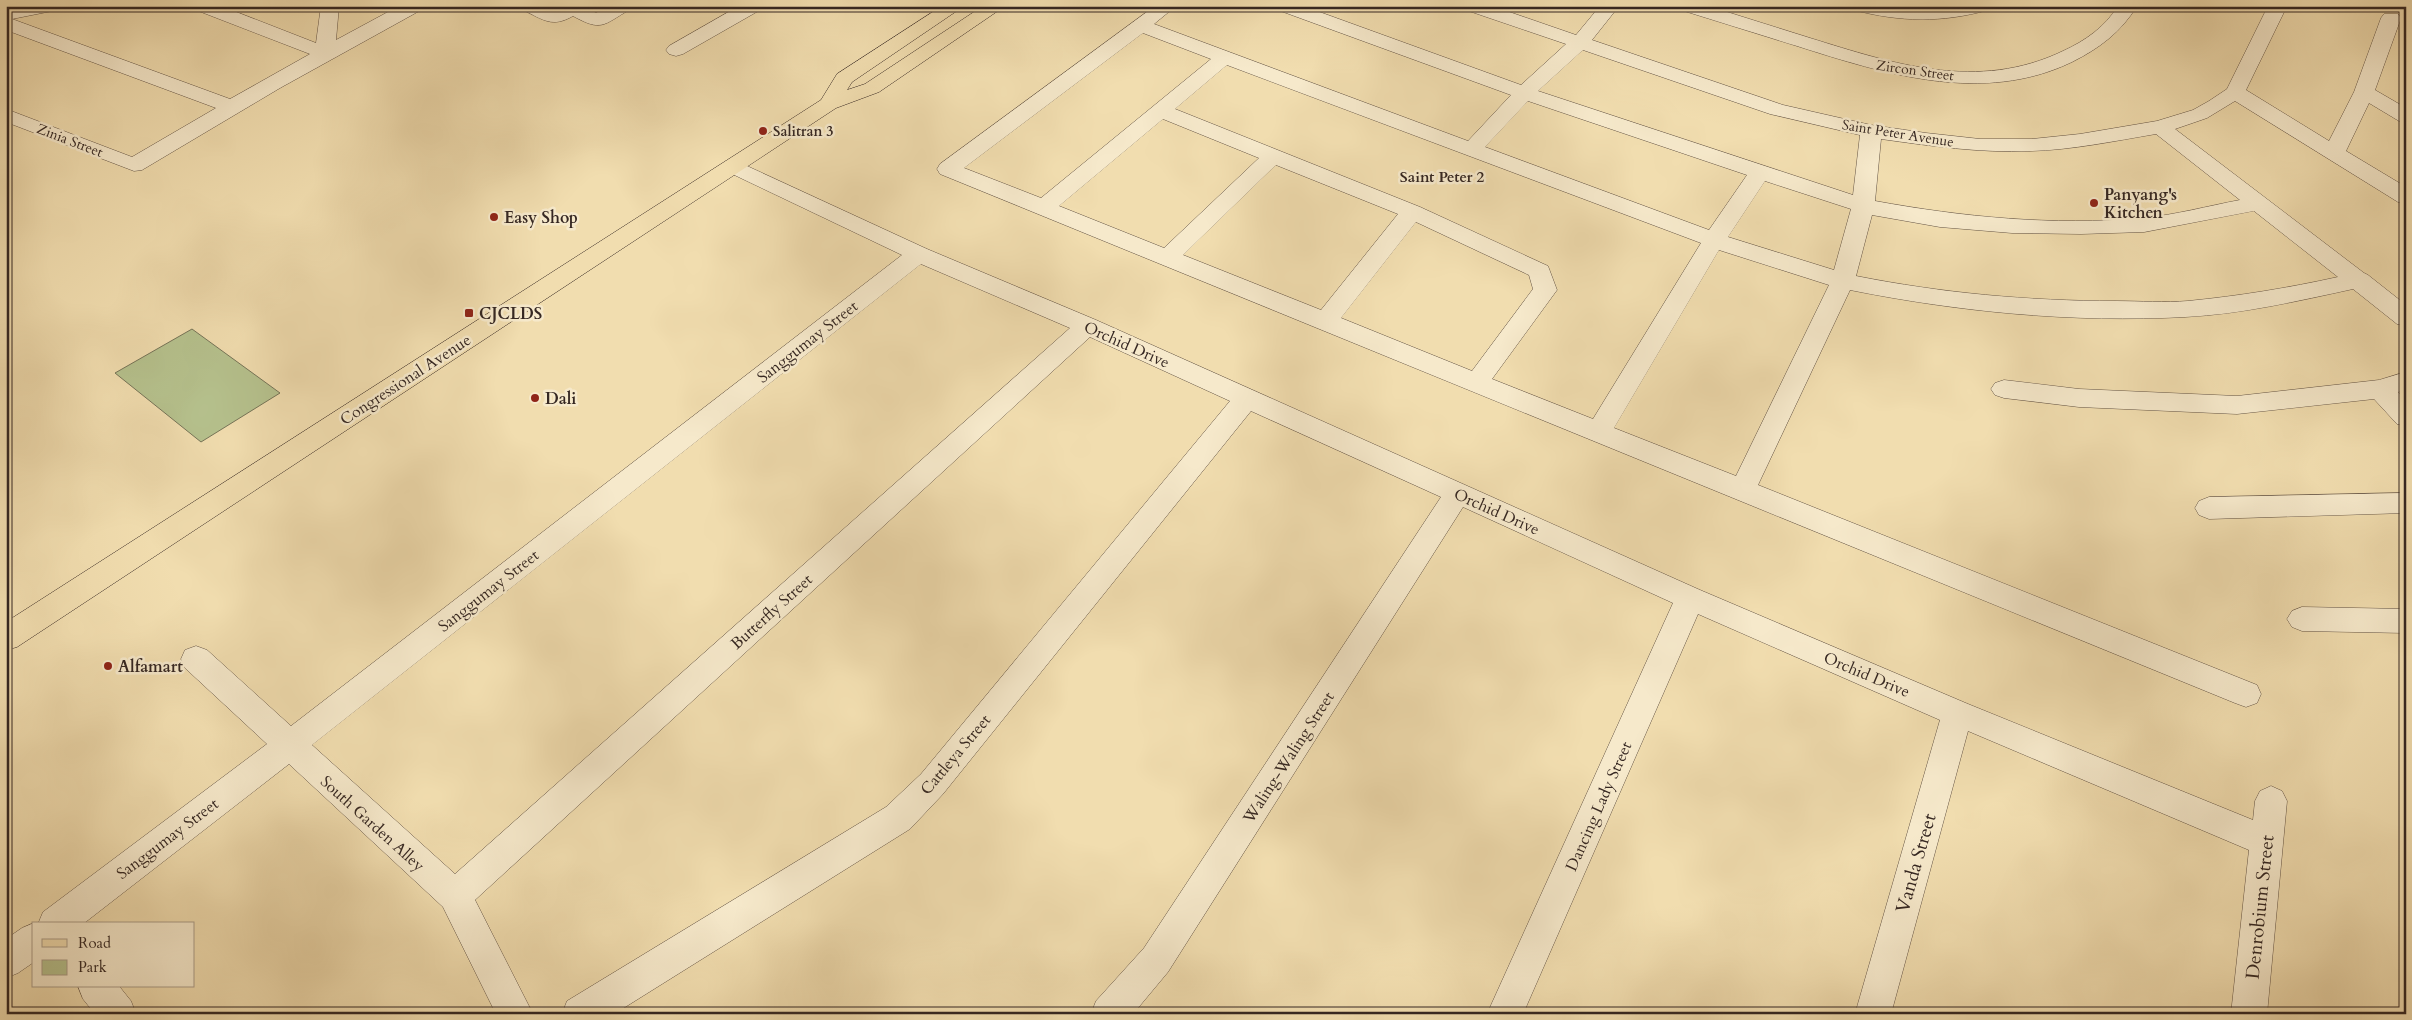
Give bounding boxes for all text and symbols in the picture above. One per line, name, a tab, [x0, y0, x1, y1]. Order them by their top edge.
street label: Zircon Street	[1875, 56, 1956, 85]
street label: Saint Peter Avenue	[1841, 115, 1955, 152]
street label: Zinia Street	[34, 119, 106, 162]
place label: Salitran 3	[773, 122, 833, 141]
marker: Salitran 3	[757, 125, 769, 137]
district label: Saint Peter 2	[1400, 167, 1484, 187]
place label: Panyang's Kitchen	[2104, 184, 2177, 224]
marker: Panyang's Kitchen	[2088, 197, 2100, 209]
place label: Easy Shop	[504, 207, 578, 229]
marker: Easy Shop	[488, 211, 500, 223]
street label: Sanggumay Street	[753, 295, 863, 388]
place label: CJCLDS	[479, 303, 542, 325]
marker: CJCLDS	[463, 307, 475, 319]
street label: Orchid Drive	[1080, 316, 1173, 374]
street label: Congressional Avenue	[336, 329, 475, 430]
place label: Dali	[545, 388, 576, 410]
marker: Dali	[529, 392, 541, 404]
street label: Orchid Drive	[1450, 483, 1543, 541]
street label: Sanggumay Street	[434, 544, 544, 637]
street label: Butterfly Street	[726, 569, 817, 654]
street label: Orchid Drive	[1820, 647, 1913, 703]
place label: Alfamart	[118, 656, 183, 678]
marker: Alfamart	[102, 660, 114, 672]
street label: Waling-Waling Street	[1238, 688, 1340, 828]
street label: Cattleya Street	[916, 710, 996, 800]
street label: Dancing Lady Street	[1560, 738, 1637, 875]
street label: South Garden Alley	[315, 771, 430, 877]
street label: Sanggumay Street	[112, 793, 223, 884]
street label: Vanda Street	[1889, 811, 1943, 916]
street label: Denrobium Street	[2239, 834, 2280, 981]
legend	[32, 922, 195, 988]
text: Road	[78, 933, 111, 953]
text: Park	[78, 957, 107, 977]

